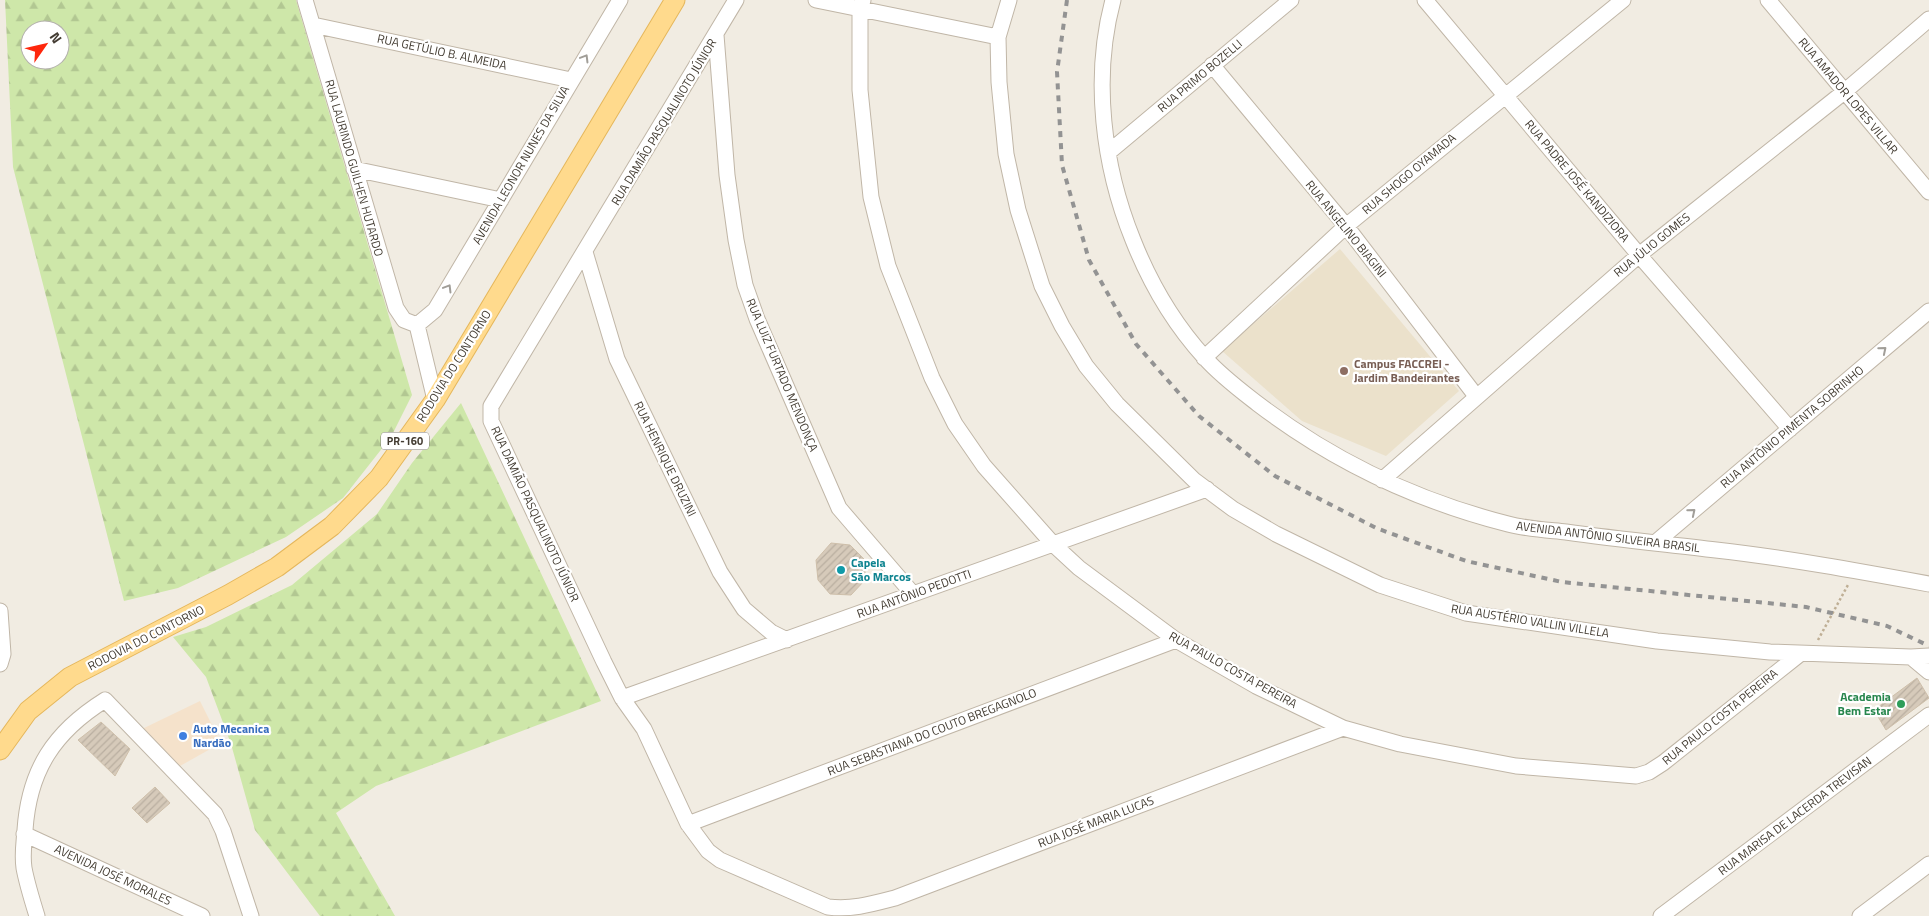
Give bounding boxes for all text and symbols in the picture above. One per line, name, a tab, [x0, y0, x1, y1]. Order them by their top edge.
north arrow	[20, 20, 70, 70]
text: N	[45, 28, 68, 47]
street label: RUA GETÚLIO B. ALMEIDA	[376, 28, 509, 75]
street label: RUA AMADOR LOPES VILLAR	[1794, 33, 1903, 158]
street label: RUA PRIMO BOZELLI	[1153, 34, 1246, 117]
street label: RUA DAMIÃO PASQUALINOTO JÚNIOR	[606, 35, 721, 209]
one-way arrow	[578, 54, 588, 63]
street label: RUA LAURINDO GUILHEN HUTARDO	[320, 77, 389, 259]
street label: AVENIDA LEONOR NUNES DA SILVA	[467, 82, 574, 248]
street label: RUA PADRE JOSÉ KANDIZIORA	[1520, 115, 1634, 246]
street label: RUA SHOGO OYAMADA	[1357, 128, 1460, 219]
street label: RUA ANGELINO BIAGINI	[1301, 176, 1392, 281]
street label: RUA JÚLIO GOMES	[1609, 208, 1694, 282]
one-way arrow	[442, 284, 452, 293]
street label: RUA LUIZ FURTADO MENDONÇA	[741, 295, 823, 454]
street label: RODOVIA DO CONTORNO	[411, 306, 496, 425]
one-way arrow	[1877, 347, 1886, 356]
place label: Campus FACCREI - Jardim Bandeirantes	[1354, 354, 1460, 387]
street label: RUA ANTÔNIO PIMENTA SOBRINHO	[1716, 361, 1868, 493]
marker: Campus FACCREI - Jardim Bandeirantes	[1338, 365, 1350, 377]
street label: RUA HENRIQUE DRUZINI	[629, 398, 702, 520]
street label: RUA DAMIÃO PASQUALINOTO JÚNIOR	[486, 423, 585, 605]
road number: PR-160	[381, 432, 429, 450]
one-way arrow	[1687, 508, 1696, 517]
street label: AVENIDA ANTÔNIO SILVEIRA BRASIL	[1515, 516, 1701, 557]
place label: Capela São Marcos	[851, 553, 911, 586]
marker: Capela São Marcos	[835, 564, 847, 576]
street label: RUA ANTÔNIO PEDOTTI	[854, 564, 974, 623]
street label: RUA AUSTÉRIO VALLIN VILLELA	[1450, 599, 1611, 642]
street label: RODOVIA DO CONTORNO	[84, 600, 207, 675]
street label: RUA PAULO COSTA PEREIRA	[1166, 626, 1301, 713]
street label: RUA PAULO COSTA PEREIRA	[1658, 664, 1782, 769]
street label: RUA SEBASTIANA DO COUTO BREGAGNOLO	[824, 683, 1039, 780]
place label: Academia Bem Estar	[1838, 687, 1892, 720]
marker: Academia Bem Estar	[1895, 698, 1907, 710]
place label: Auto Mecanica Nardão	[193, 719, 269, 752]
marker: Auto Mecanica Nardão	[177, 730, 189, 742]
street label: RUA MARISA DE LACERDA TREVISAN	[1714, 751, 1876, 880]
street label: RUA JOSÉ MARIA LUCAS	[1035, 791, 1157, 852]
street label: AVENIDA JOSÉ MORALES	[51, 839, 175, 910]

